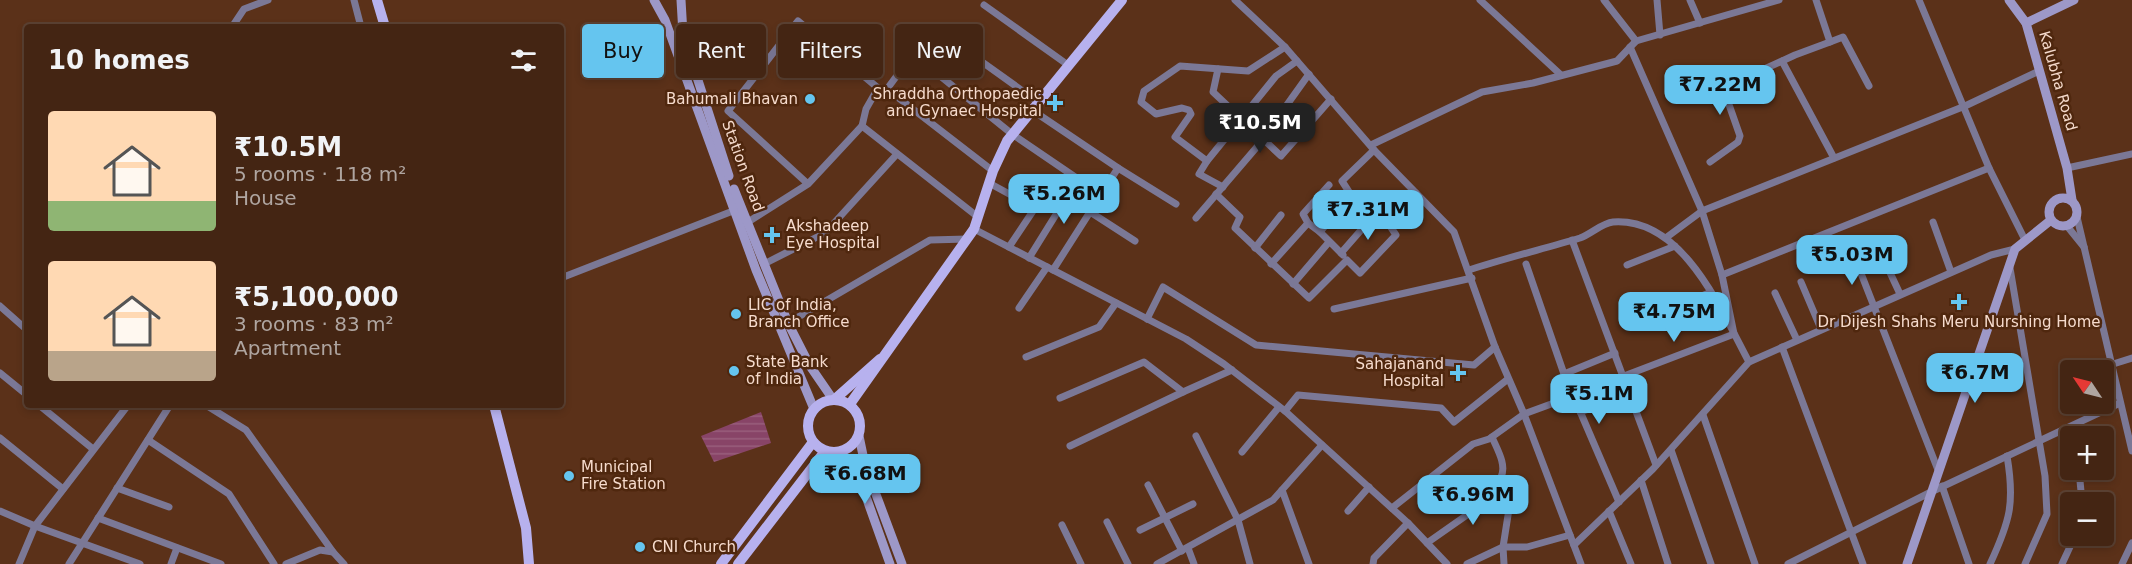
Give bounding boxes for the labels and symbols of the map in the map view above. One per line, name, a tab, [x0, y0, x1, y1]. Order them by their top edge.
street label: Kalubha Road	[2035, 29, 2081, 133]
pin: ₹7.22M	[1671, 65, 1769, 116]
place label: Shraddha Orthopaedic and Gynaec Hospital	[873, 85, 1042, 120]
place label: Bahumali Bhavan	[666, 90, 798, 108]
marker: Bahumali Bhavan	[803, 92, 817, 106]
marker: Shraddha Orthopaedic and Gynaec Hospital	[1046, 94, 1064, 112]
pin: ₹10.5M	[1211, 103, 1309, 154]
street label: Station Road	[718, 118, 768, 214]
pin: ₹5.26M	[1015, 174, 1113, 225]
pin: ₹7.31M	[1319, 190, 1417, 241]
place label: Akshadeep Eye Hospital	[786, 217, 880, 252]
marker: Akshadeep Eye Hospital	[763, 226, 781, 244]
pin: ₹5.03M	[1803, 235, 1901, 286]
pin: ₹4.75M	[1625, 292, 1723, 343]
marker: Dr Dijesh Shahs Meru Nurshing Home	[1950, 293, 1968, 311]
place label: LIC of India, Branch Office	[748, 296, 849, 331]
marker: LIC of India, Branch Office	[729, 307, 743, 321]
place label: Dr Dijesh Shahs Meru Nurshing Home	[1817, 313, 2101, 331]
place label: State Bank of India	[746, 353, 828, 388]
pin: ₹6.7M	[1933, 353, 2017, 404]
place label: Sahajanand Hospital	[1356, 355, 1444, 390]
north arrow	[2060, 360, 2114, 414]
marker: State Bank of India	[727, 364, 741, 378]
marker: Sahajanand Hospital	[1449, 364, 1467, 382]
pin: ₹5.1M	[1557, 374, 1641, 425]
pin: ₹6.68M	[816, 454, 914, 505]
place label: Municipal Fire Station	[581, 458, 666, 493]
marker: Municipal Fire Station	[562, 469, 576, 483]
pin: ₹6.96M	[1424, 475, 1522, 526]
place label: CNI Church	[652, 538, 736, 556]
marker: CNI Church	[633, 540, 647, 554]

